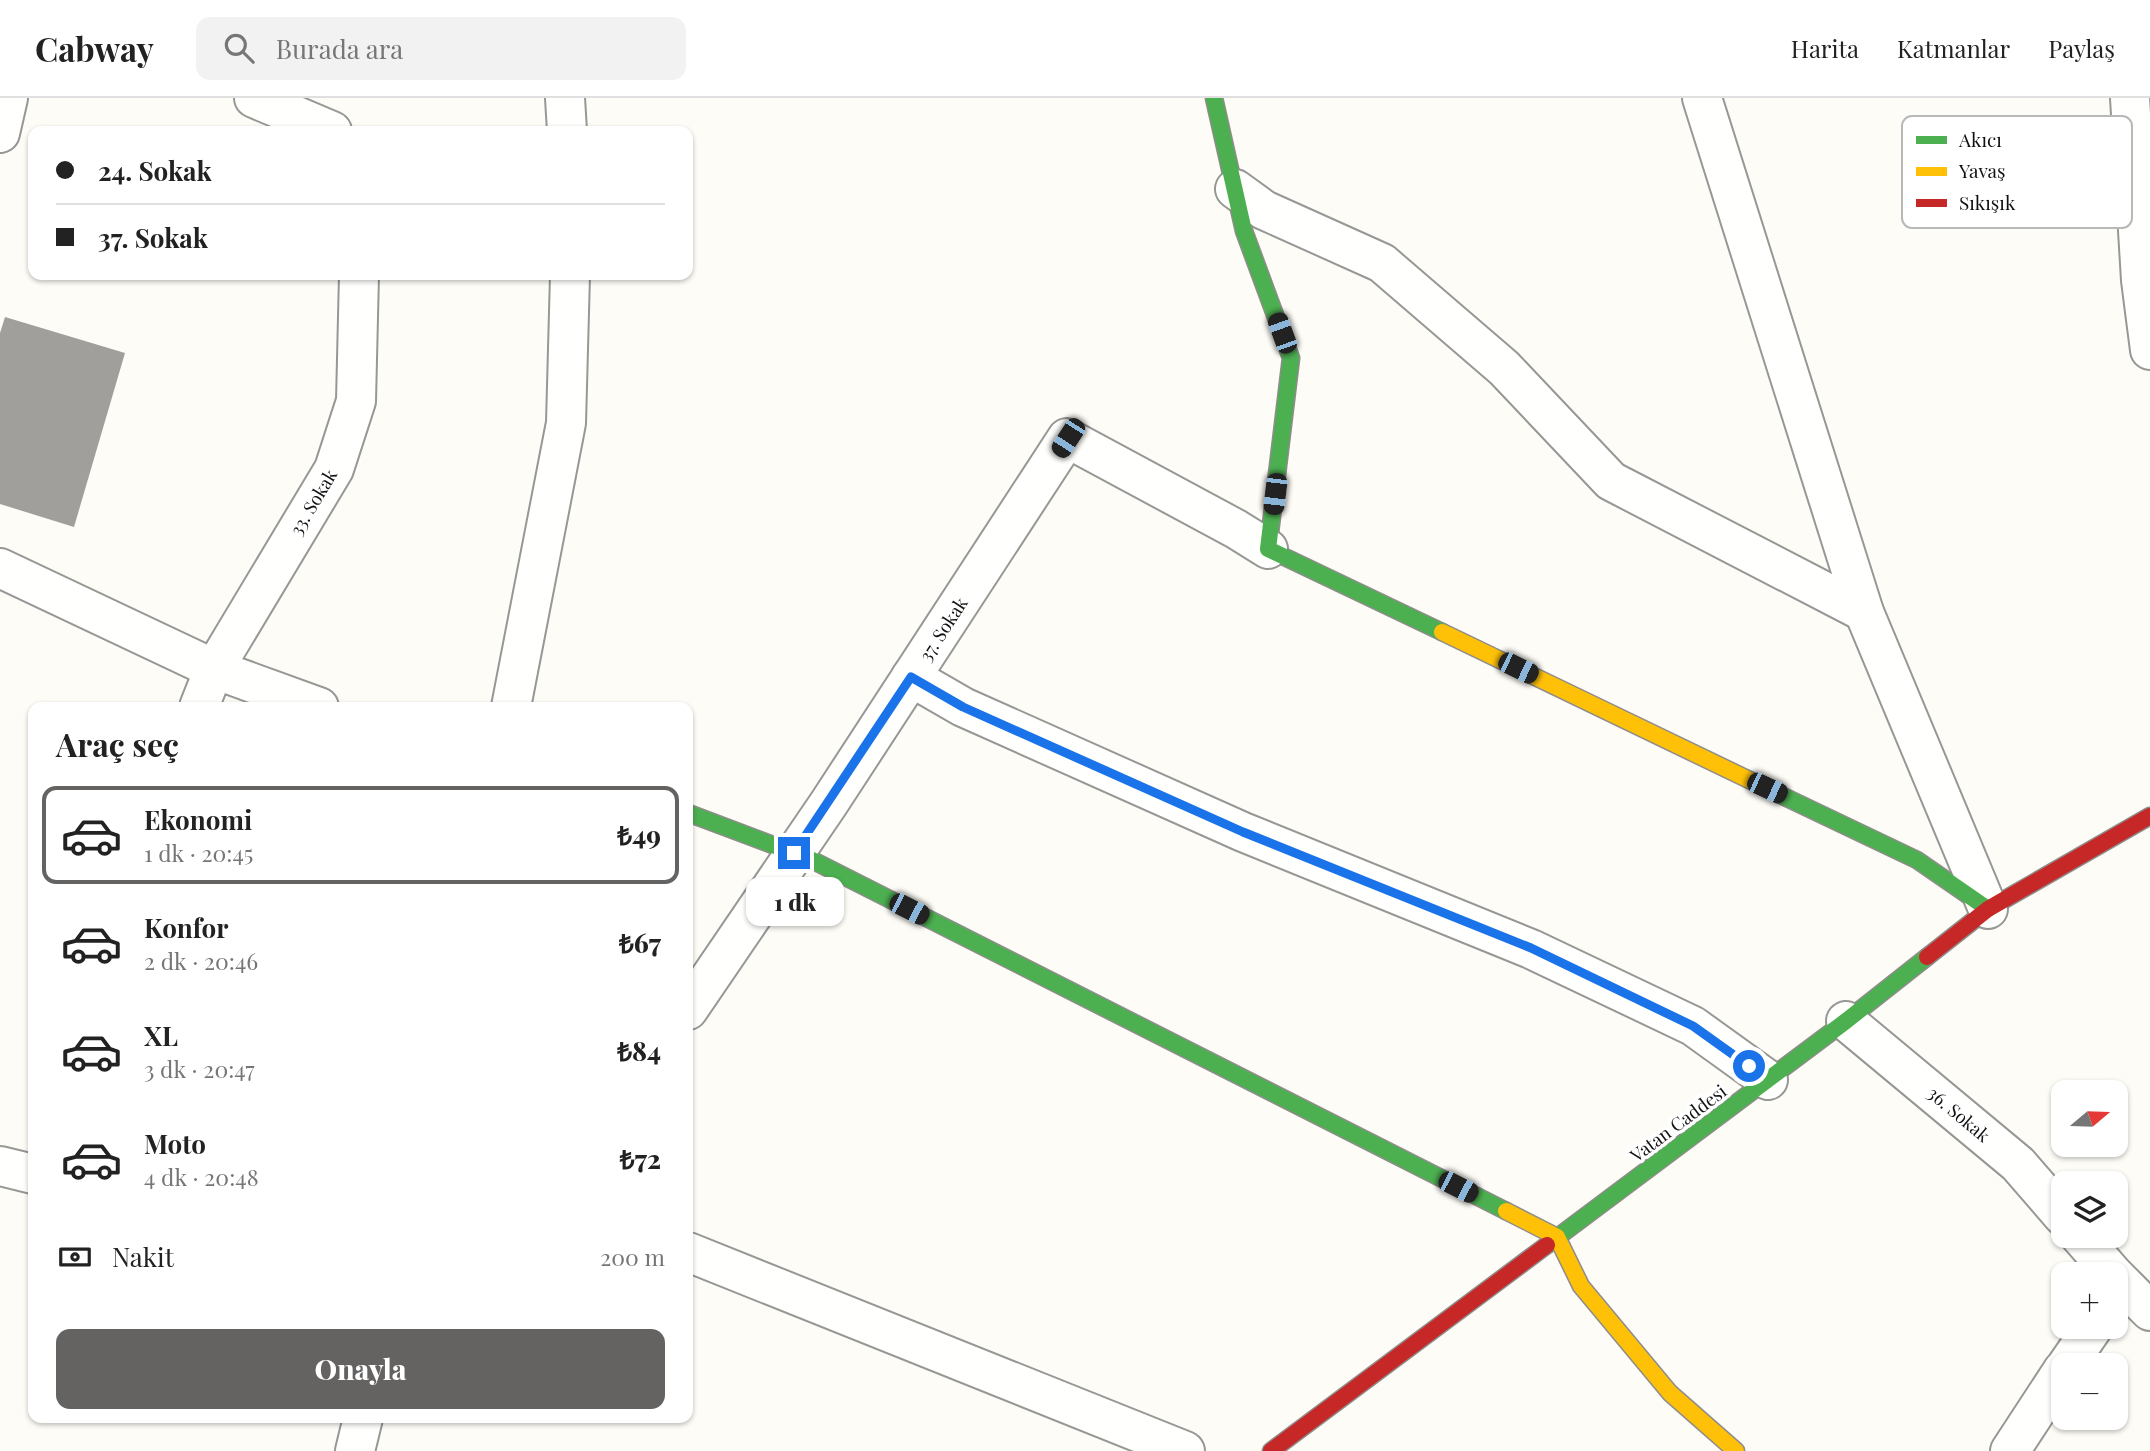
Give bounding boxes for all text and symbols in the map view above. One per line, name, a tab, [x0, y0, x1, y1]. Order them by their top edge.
search box	[196, 17, 686, 80]
text: Cabway	[35, 26, 154, 70]
icon: search	[220, 29, 258, 67]
text: Burada ara	[276, 31, 403, 66]
text: Harita	[1791, 32, 1859, 64]
text: Katmanlar	[1897, 32, 2010, 64]
text: Paylaş	[2048, 32, 2115, 64]
legend	[1902, 116, 2132, 228]
text: Akıcı	[1958, 126, 2002, 152]
text: 24. Sokak	[98, 153, 212, 188]
text: Yavaş	[1958, 157, 2006, 183]
text: Sıkışık	[1959, 189, 2016, 215]
text: 37. Sokak	[98, 220, 208, 255]
car	[1265, 310, 1300, 356]
car	[1048, 415, 1089, 461]
street label: 33. Sokak	[284, 464, 342, 540]
car	[1263, 472, 1288, 516]
street label: 37. Sokak	[913, 592, 973, 666]
car	[1495, 649, 1542, 687]
text: Araç seç	[56, 722, 179, 765]
car	[1744, 770, 1791, 806]
text: Ekonomi	[144, 802, 252, 837]
icon: car	[60, 804, 123, 867]
text: ₺49	[617, 817, 661, 852]
text: 1 dk · 20:45	[144, 837, 253, 868]
route end	[778, 837, 810, 869]
callout: 1 dk	[745, 878, 843, 926]
text: 1 dk	[774, 886, 816, 917]
car	[886, 890, 933, 928]
text: Konfor	[144, 910, 228, 945]
icon: car	[60, 912, 123, 975]
text: ₺67	[619, 925, 661, 960]
text: 2 dk · 20:46	[144, 945, 258, 976]
text: XL	[144, 1018, 178, 1053]
icon: car	[60, 1020, 123, 1083]
text: ₺84	[617, 1033, 661, 1068]
route start	[1733, 1050, 1765, 1082]
text: 3 dk · 20:47	[144, 1053, 255, 1084]
street label: Vatan Caddesi	[1624, 1079, 1731, 1168]
north arrow	[2051, 1080, 2128, 1157]
map controls	[2051, 1080, 2128, 1430]
street label: 36. Sokak	[1923, 1081, 1995, 1147]
text: Moto	[144, 1126, 206, 1161]
icon: car	[60, 1128, 123, 1191]
text: ₺72	[620, 1141, 661, 1176]
text: 4 dk · 20:48	[144, 1161, 259, 1192]
car	[1435, 1168, 1482, 1206]
button: layers	[2051, 1171, 2128, 1248]
icon: cash	[56, 1238, 94, 1276]
text: Nakit	[112, 1239, 174, 1274]
text: 200 m	[600, 1241, 665, 1272]
button: +	[2051, 1262, 2128, 1339]
button: Onayla	[56, 1329, 665, 1409]
button: −	[2051, 1353, 2128, 1430]

